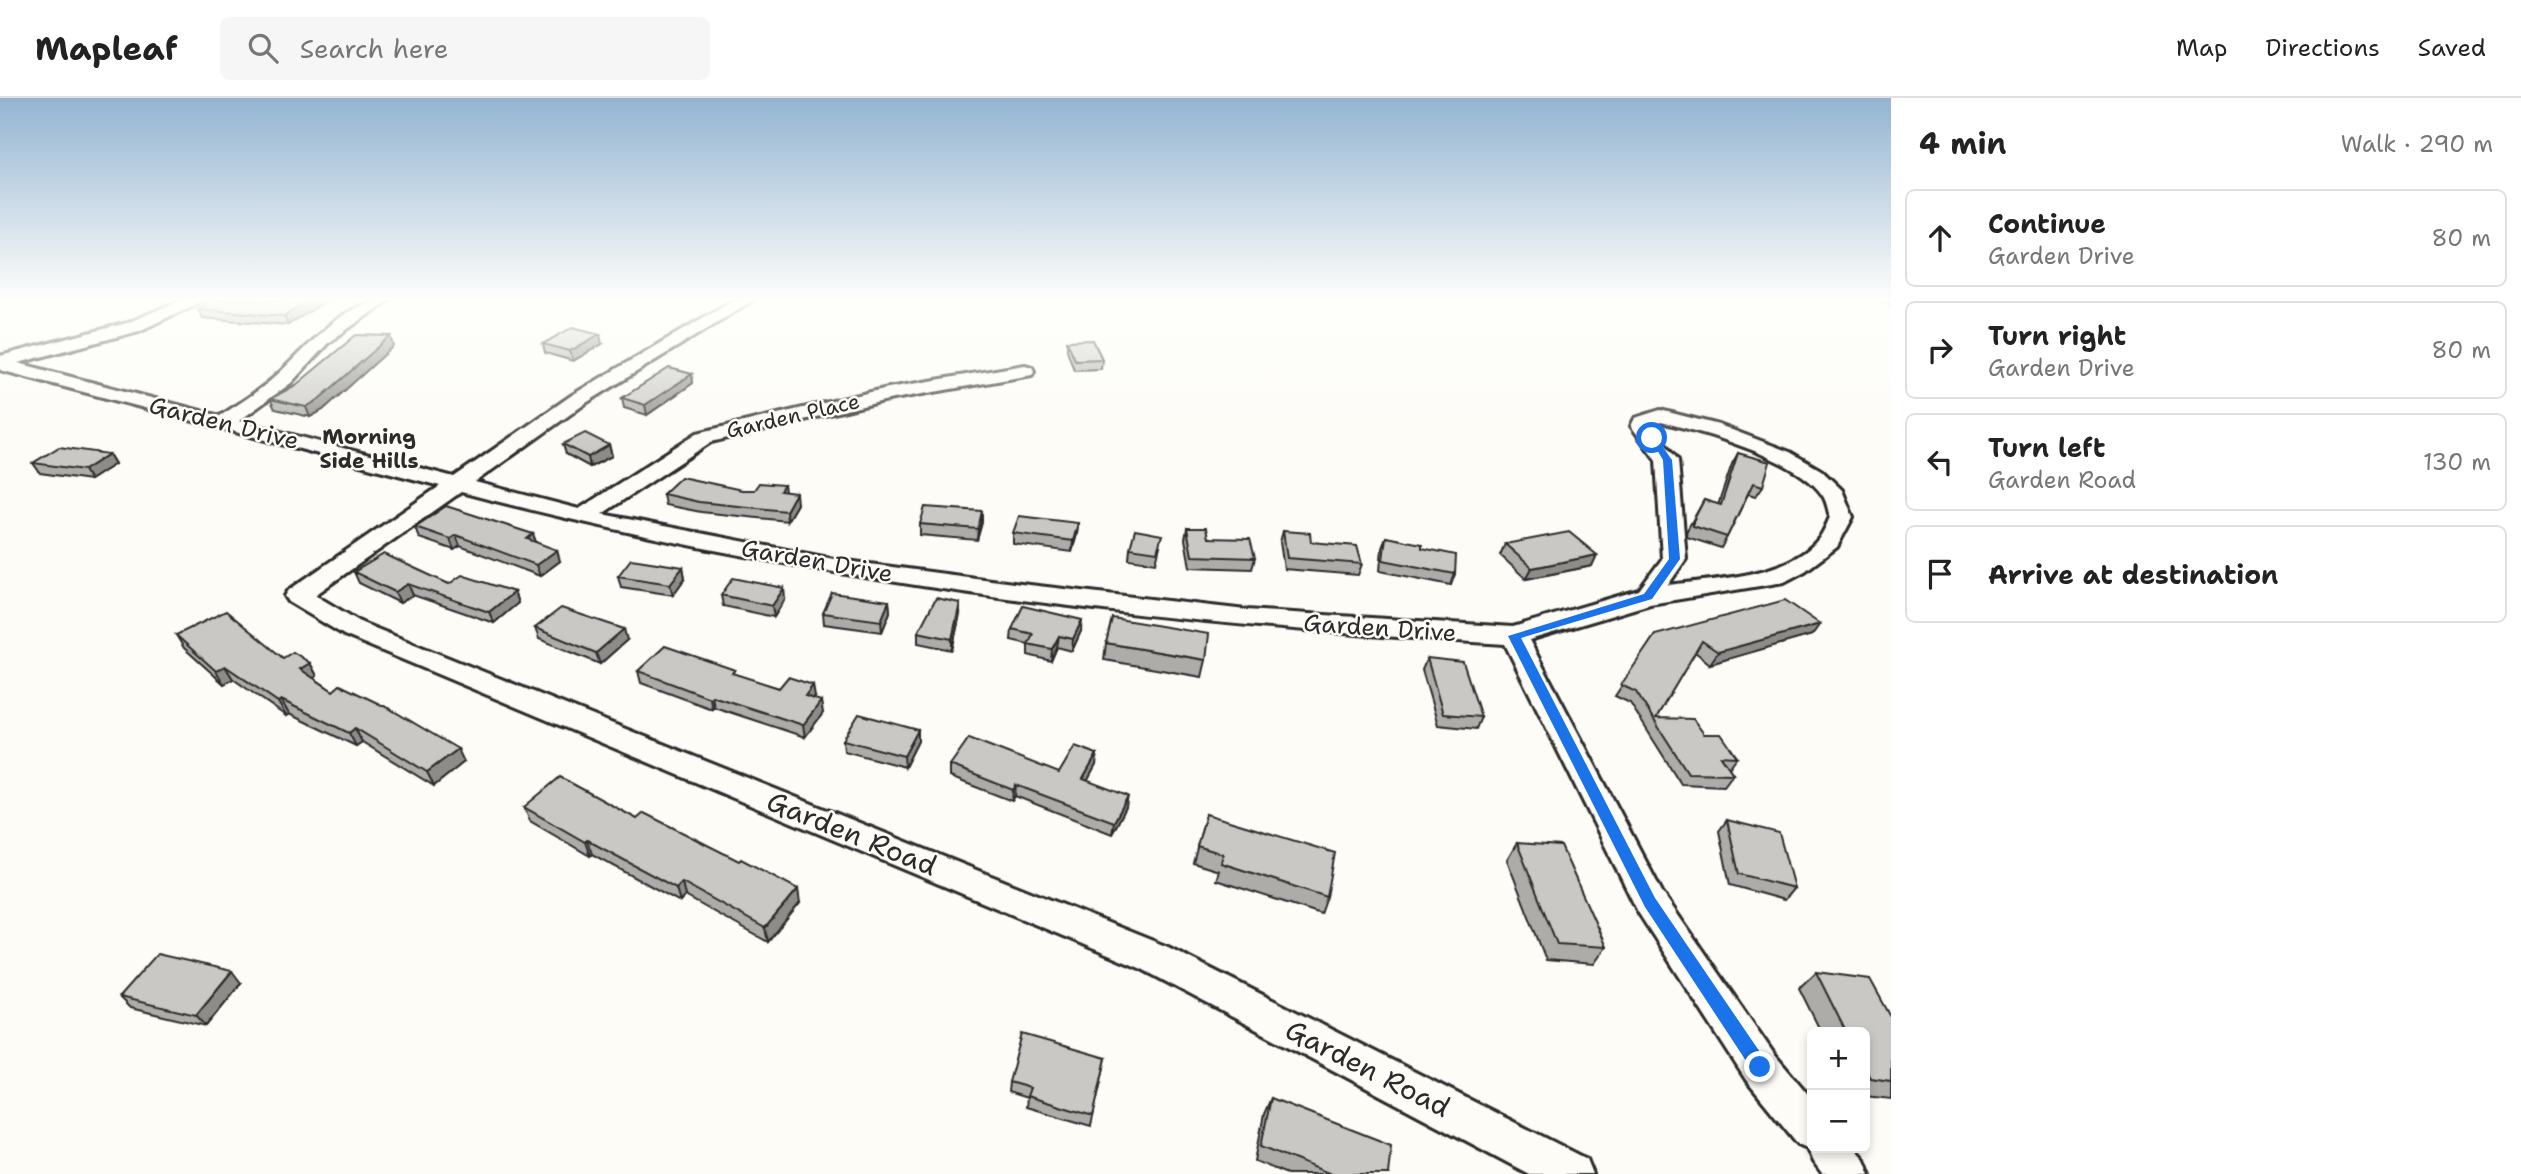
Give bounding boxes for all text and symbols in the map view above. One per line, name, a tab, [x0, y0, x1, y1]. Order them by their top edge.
search box	[220, 17, 710, 80]
text: Mapleaf	[35, 26, 178, 71]
icon: search	[244, 29, 282, 67]
text: Search here	[300, 31, 448, 66]
text: Map	[2176, 32, 2227, 64]
text: Directions	[2265, 32, 2380, 64]
text: Saved	[2418, 32, 2486, 64]
text: 4 min	[1919, 123, 2006, 164]
text: Walk · 290 m	[2341, 129, 2493, 159]
text: Continue	[1988, 206, 2106, 241]
icon: ahead	[1921, 219, 1959, 257]
text: 80 m	[2432, 223, 2491, 253]
text: Garden Drive	[1988, 241, 2135, 271]
text: Turn right	[1988, 318, 2126, 353]
icon: right	[1921, 331, 1959, 369]
text: 80 m	[2432, 335, 2491, 365]
text: Garden Drive	[1988, 353, 2135, 383]
street label: Garden Place	[724, 387, 862, 445]
street label: Garden Drive	[146, 389, 302, 457]
route start	[1636, 422, 1667, 453]
district label: Morning Side Hills	[319, 423, 419, 475]
text: Turn left	[1988, 430, 2105, 465]
icon: left	[1921, 443, 1959, 481]
text: 130 m	[2423, 447, 2491, 477]
text: Garden Road	[1988, 465, 2136, 495]
street label: Garden Drive	[739, 532, 895, 590]
icon: arrive	[1921, 555, 1959, 593]
text: Arrive at destination	[1988, 557, 2278, 592]
street label: Garden Drive	[1302, 607, 1458, 649]
street label: Garden Road	[761, 782, 943, 884]
street label: Garden Road	[1279, 1010, 1457, 1126]
map controls	[1807, 1027, 1870, 1153]
button: +	[1807, 1027, 1870, 1090]
route end	[1744, 1051, 1775, 1082]
button: −	[1807, 1090, 1870, 1153]

